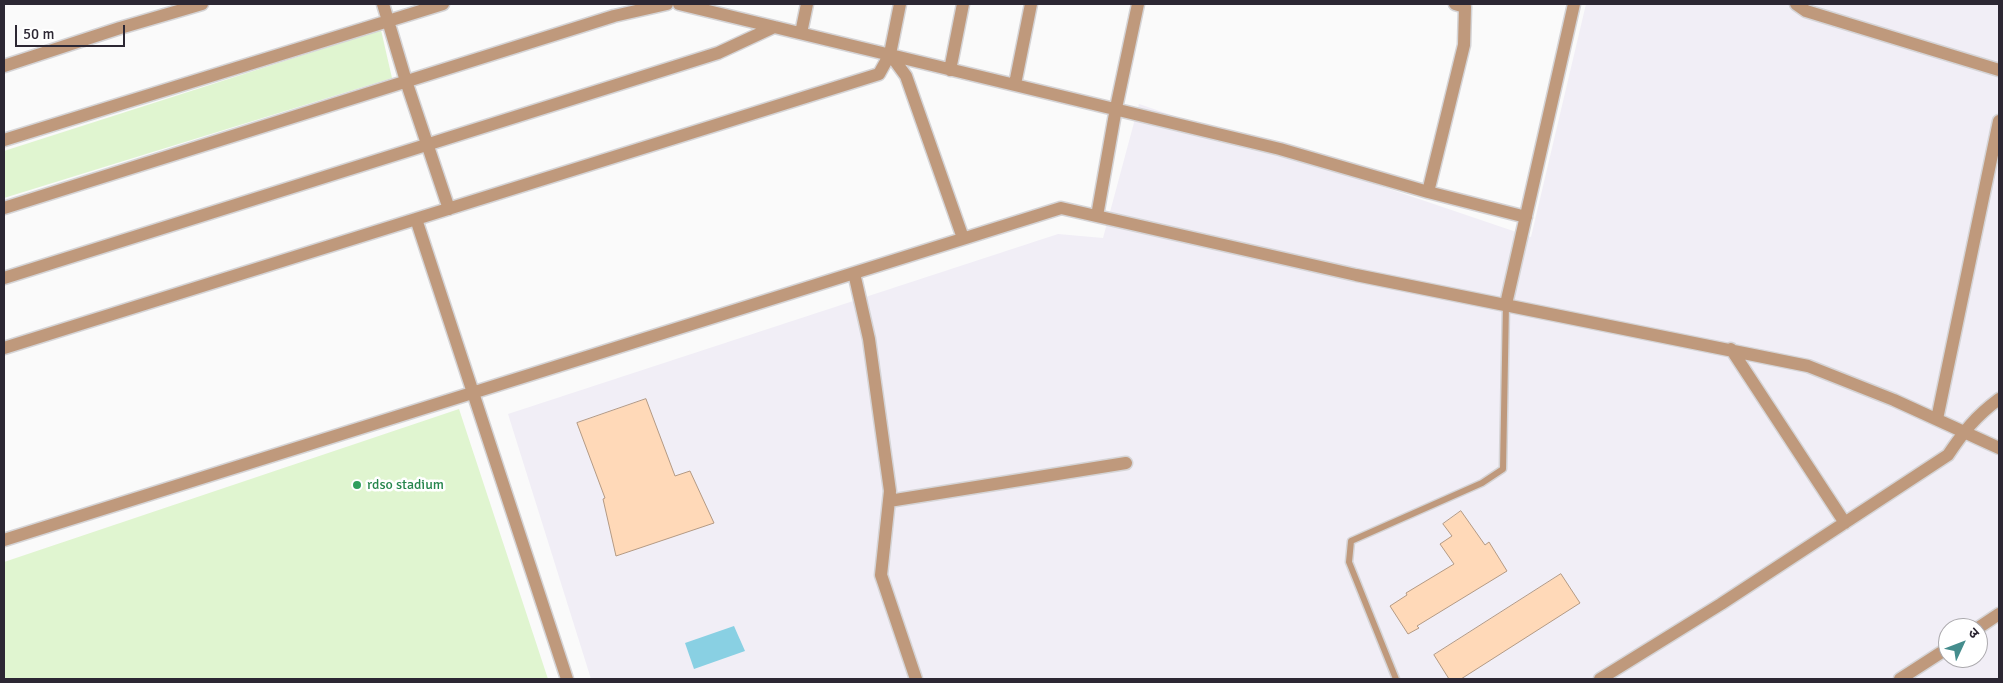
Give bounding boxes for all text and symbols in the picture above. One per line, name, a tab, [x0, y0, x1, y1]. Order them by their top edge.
scale bar	[18, 15, 128, 47]
text: 50 m	[23, 25, 54, 43]
place label: rdso stadium	[367, 477, 444, 493]
marker: rdso stadium	[351, 479, 363, 491]
north arrow	[1938, 618, 1988, 668]
text: उ	[1965, 624, 1983, 642]

